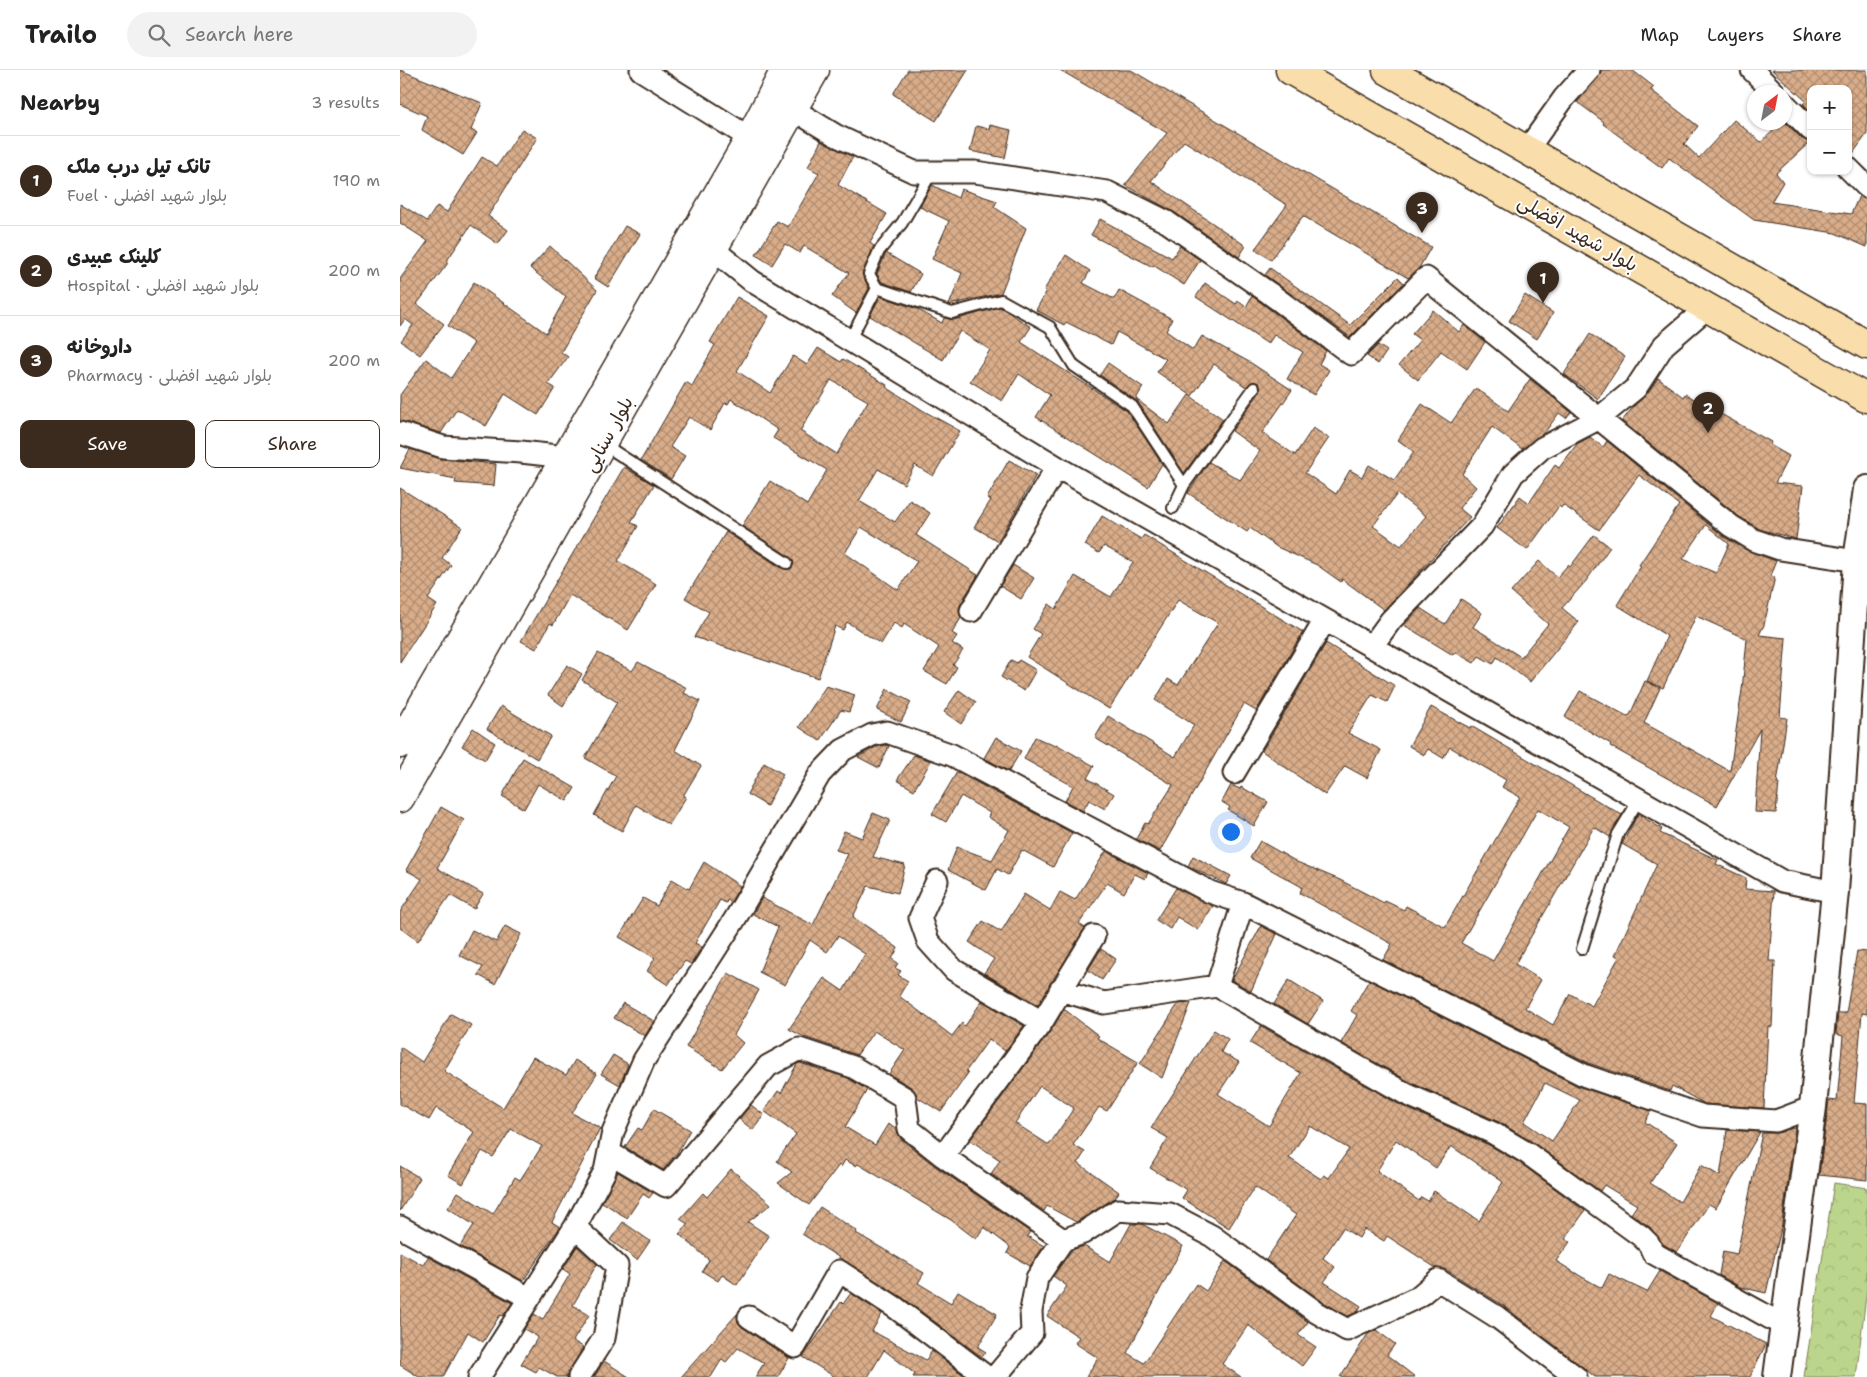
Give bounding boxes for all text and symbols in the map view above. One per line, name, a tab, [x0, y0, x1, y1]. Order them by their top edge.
search box	[127, 12, 477, 57]
text: Trailo	[25, 19, 97, 51]
icon: search	[145, 21, 173, 49]
text: Search here	[185, 22, 294, 47]
text: Map	[1641, 23, 1679, 47]
text: Layers	[1707, 23, 1764, 47]
text: Share	[1792, 23, 1842, 47]
north arrow	[1747, 85, 1792, 130]
map controls	[1807, 85, 1852, 175]
button: +	[1807, 85, 1852, 130]
text: Nearby	[20, 89, 100, 117]
text: 3 results	[311, 92, 380, 113]
button: −	[1807, 130, 1852, 175]
text: تانک تیل درب ملک	[67, 154, 210, 179]
text: 1	[32, 170, 40, 191]
text: 190 m	[333, 170, 380, 191]
text: Fuel · بلوار شهید افضلی	[67, 185, 227, 206]
street label: بلوار شهید افضلی	[1513, 189, 1643, 277]
pin: 3	[1406, 192, 1438, 233]
text: کلینک عبیدی	[67, 244, 161, 269]
text: 2	[30, 260, 42, 281]
text: 200 m	[328, 260, 380, 281]
pin: 1	[1527, 262, 1559, 303]
text: Hospital · بلوار شهید افضلی	[67, 275, 259, 296]
text: داروخانه	[67, 334, 132, 359]
text: 3	[30, 350, 42, 371]
text: 200 m	[328, 350, 380, 371]
text: Pharmacy · بلوار شهید افضلی	[67, 365, 272, 386]
street label: بلوار سنایی	[577, 392, 639, 476]
pin: 2	[1692, 392, 1724, 433]
button: Save	[20, 420, 195, 468]
button: Share	[205, 420, 380, 468]
your location	[1218, 819, 1244, 845]

